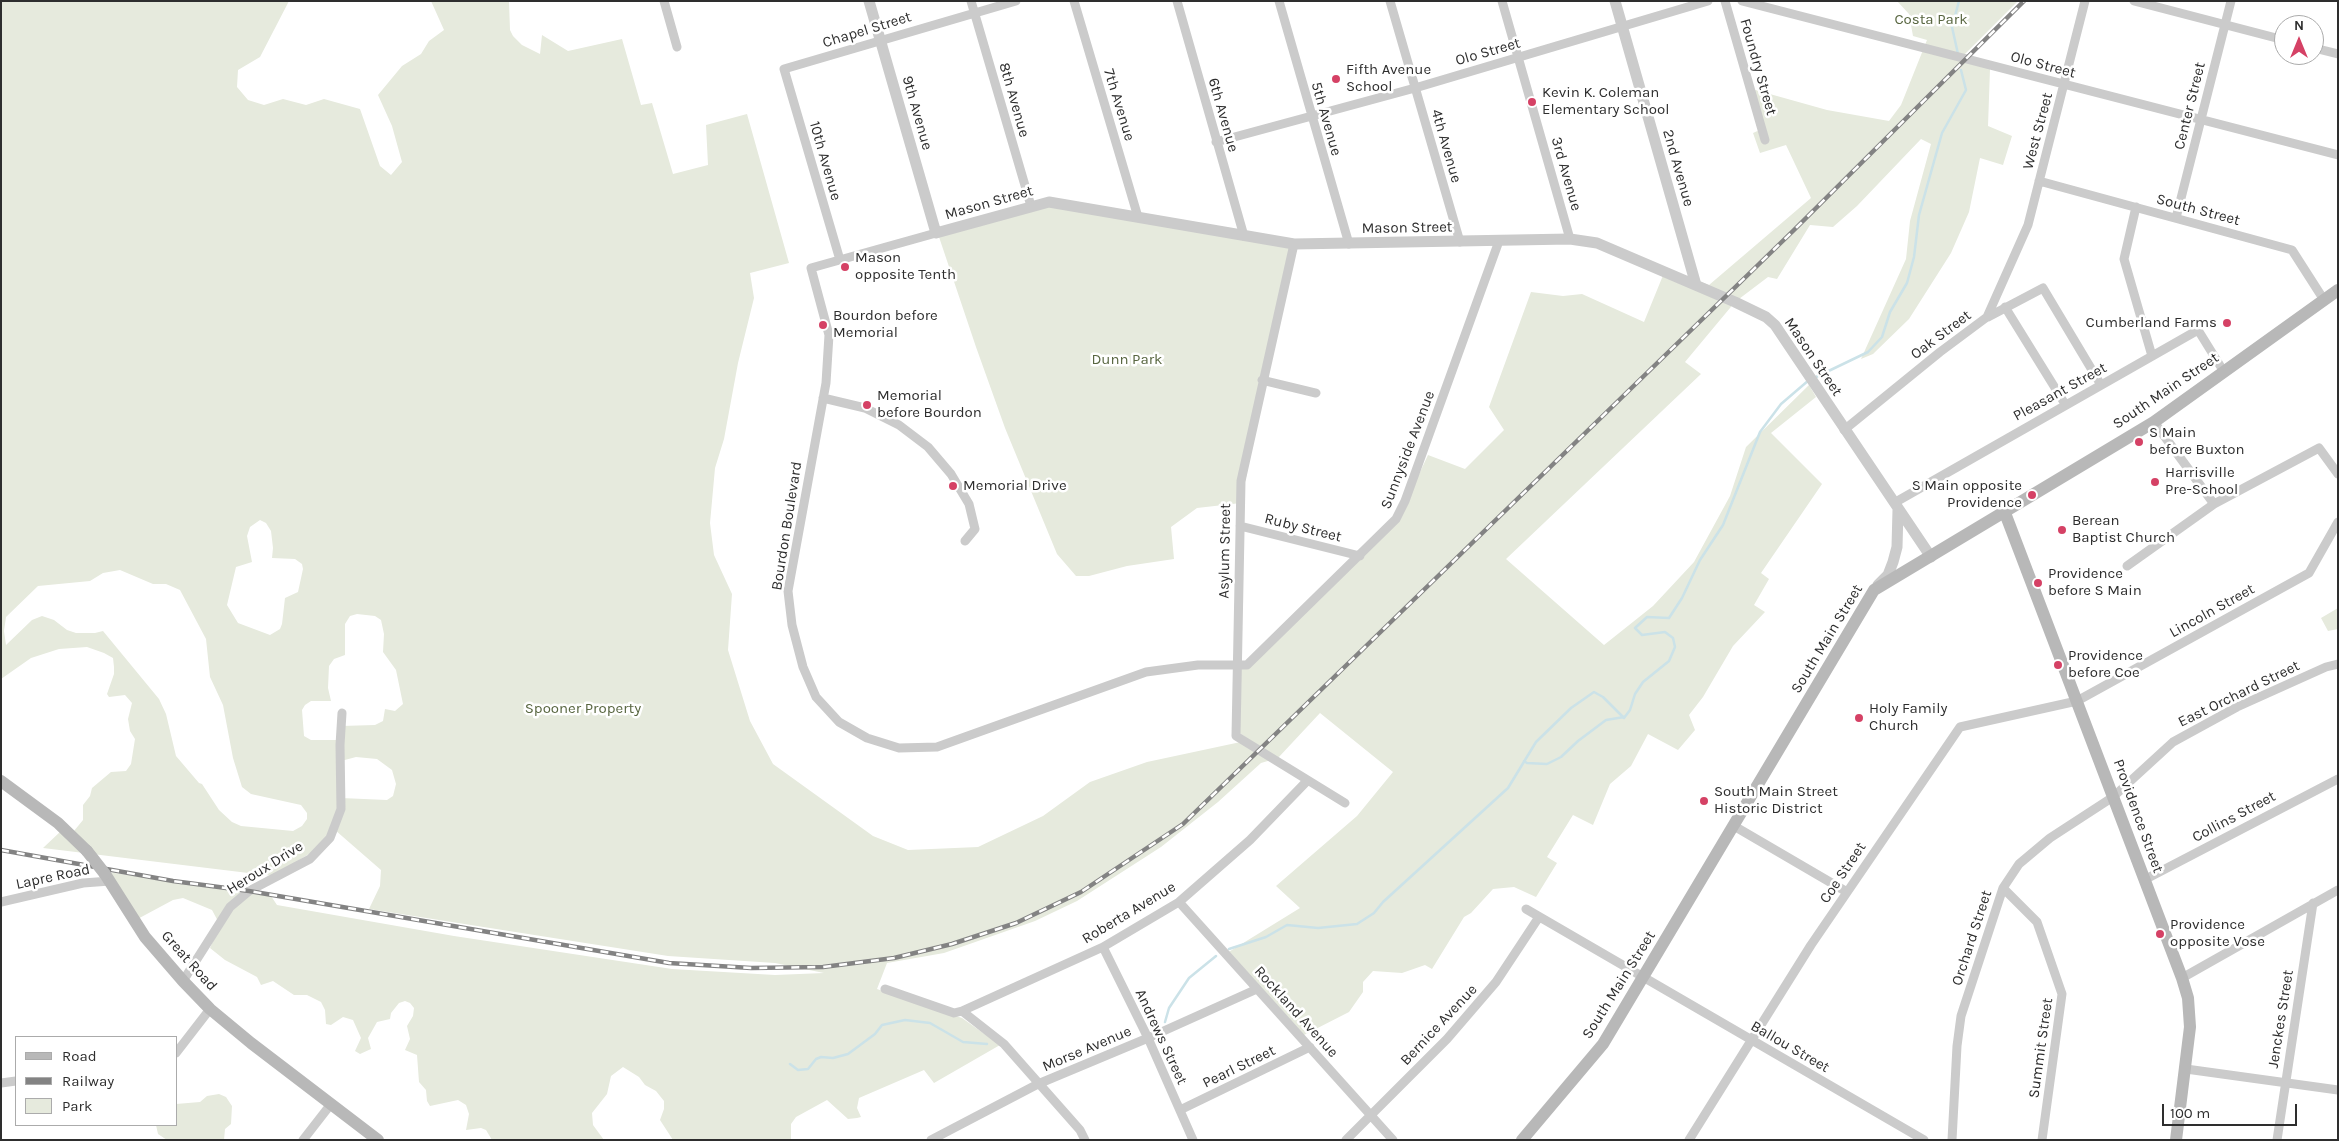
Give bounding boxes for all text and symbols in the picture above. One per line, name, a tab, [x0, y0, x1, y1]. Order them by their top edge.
street label: Chapel Street	[820, 8, 914, 52]
park label: Costa Park	[1894, 11, 1968, 29]
north arrow	[2274, 15, 2324, 65]
street label: Foundry Street	[1736, 17, 1780, 117]
text: N	[2294, 17, 2304, 34]
street label: Olo Street	[1453, 34, 1523, 70]
street label: Olo Street	[2008, 48, 2078, 82]
street label: Center Street	[2170, 60, 2210, 152]
street label: 8th Avenue	[995, 61, 1033, 139]
place label: Fifth Avenue School	[1346, 61, 1431, 96]
street label: 7th Avenue	[1099, 67, 1139, 143]
marker: Fifth Avenue School	[1330, 73, 1342, 85]
street label: 9th Avenue	[898, 74, 936, 152]
street label: 6th Avenue	[1204, 76, 1242, 154]
street label: 5th Avenue	[1307, 80, 1345, 158]
place label: Kevin K. Coleman Elementary School	[1542, 84, 1669, 119]
street label: West Street	[2019, 91, 2057, 171]
marker: Kevin K. Coleman Elementary School	[1526, 96, 1538, 108]
street label: 4th Avenue	[1427, 107, 1465, 185]
street label: 10th Avenue	[805, 119, 845, 203]
street label: 2nd Avenue	[1658, 127, 1698, 209]
street label: 3rd Avenue	[1547, 135, 1585, 213]
street label: Mason Street	[943, 182, 1035, 224]
street label: South Street	[2154, 190, 2242, 230]
street label: Mason Street	[1361, 218, 1453, 238]
place label: Mason opposite Tenth	[855, 249, 956, 284]
marker: Mason opposite Tenth	[839, 261, 851, 273]
street label: Oak Street	[1907, 306, 1975, 364]
place label: Bourdon before Memorial	[833, 307, 938, 342]
street label: Mason Street	[1780, 314, 1846, 400]
place label: Cumberland Farms	[2086, 314, 2217, 332]
marker: Cumberland Farms	[2221, 317, 2233, 329]
marker: Bourdon before Memorial	[817, 319, 829, 331]
street label: South Main Street	[2110, 349, 2222, 433]
park label: Dunn Park	[1091, 351, 1163, 369]
street label: Pleasant Street	[2010, 359, 2110, 425]
place label: Memorial before Bourdon	[877, 387, 982, 422]
street label: Sunnyside Avenue	[1377, 388, 1439, 512]
marker: Memorial before Bourdon	[861, 399, 873, 411]
place label: S Main before Buxton	[2149, 424, 2245, 459]
marker: S Main before Buxton	[2133, 436, 2145, 448]
street label: Bourdon Boulevard	[768, 460, 806, 592]
place label: Harrisville Pre-School	[2165, 464, 2238, 499]
marker: Harrisville Pre-School	[2149, 476, 2161, 488]
place label: Memorial Drive	[963, 477, 1067, 495]
place label: S Main opposite Providence	[1912, 477, 2022, 512]
marker: Memorial Drive	[947, 480, 959, 492]
marker: S Main opposite Providence	[2026, 489, 2038, 501]
street label: Asylum Street	[1215, 503, 1235, 599]
street label: Ruby Street	[1263, 510, 1343, 546]
place label: Berean Baptist Church	[2072, 512, 2175, 547]
marker: Berean Baptist Church	[2056, 524, 2068, 536]
place label: Providence before S Main	[2048, 565, 2142, 600]
marker: Providence before S Main	[2032, 577, 2044, 589]
street label: Lincoln Street	[2166, 580, 2258, 642]
street label: South Main Street	[1787, 581, 1867, 697]
place label: Providence before Coe	[2068, 647, 2143, 682]
street label: East Orchard Street	[2175, 657, 2303, 731]
marker: Providence before Coe	[2052, 659, 2064, 671]
park label: Spooner Property	[525, 700, 641, 718]
place label: Holy Family Church	[1869, 700, 1947, 735]
marker: Holy Family Church	[1853, 712, 1865, 724]
street label: Providence Street	[2109, 757, 2167, 875]
place label: South Main Street Historic District	[1714, 783, 1838, 818]
street label: Collins Street	[2189, 787, 2279, 847]
marker: South Main Street Historic District	[1698, 795, 1710, 807]
street label: Heroux Drive	[223, 837, 307, 899]
street label: Coe Street	[1816, 839, 1870, 907]
street label: Lapre Road	[14, 860, 92, 894]
street label: Roberta Avenue	[1079, 878, 1179, 948]
street label: Orchard Street	[1948, 888, 1996, 988]
place label: Providence opposite Vose	[2170, 916, 2265, 951]
street label: Great Road	[157, 927, 221, 995]
street label: South Main Street	[1579, 928, 1659, 1042]
marker: Providence opposite Vose	[2154, 928, 2166, 940]
street label: Rockland Avenue	[1250, 963, 1342, 1061]
street label: Jenckes Street	[2264, 969, 2298, 1069]
street label: Bernice Avenue	[1397, 981, 1481, 1069]
street label: Andrews Street	[1131, 986, 1191, 1088]
street label: Summit Street	[2025, 997, 2057, 1099]
street label: Ballou Street	[1747, 1017, 1833, 1077]
street label: Morse Avenue	[1040, 1022, 1134, 1076]
legend	[15, 1036, 178, 1126]
street label: Pearl Street	[1200, 1042, 1278, 1092]
text: Road	[62, 1047, 97, 1065]
text: Railway	[62, 1072, 114, 1090]
scale bar	[2164, 1094, 2299, 1126]
text: Park	[62, 1097, 92, 1115]
text: 100 m	[2170, 1104, 2210, 1122]

